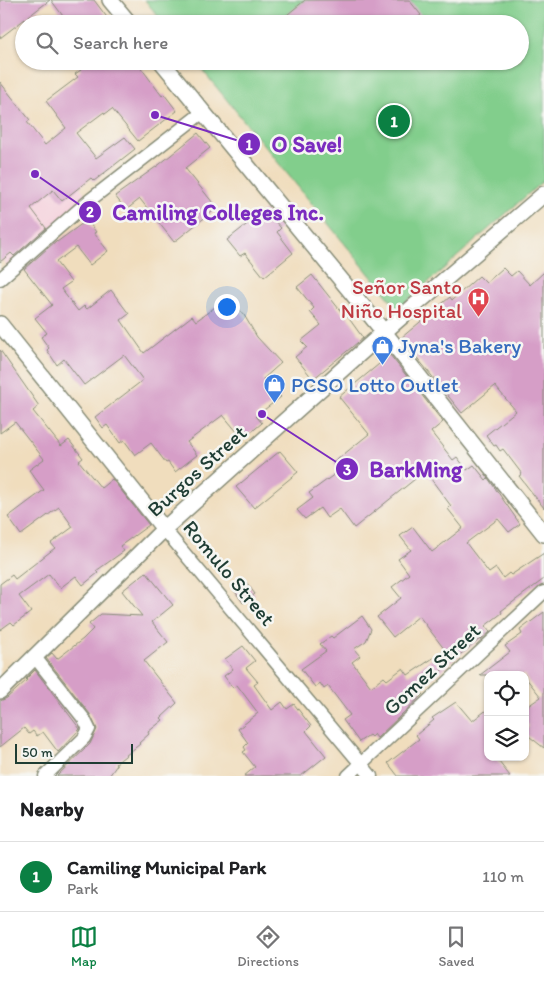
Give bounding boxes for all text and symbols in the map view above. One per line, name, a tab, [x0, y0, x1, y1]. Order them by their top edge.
search box	[15, 15, 529, 70]
icon: search	[33, 29, 61, 57]
text: Search here	[73, 31, 168, 54]
pin: 1	[378, 102, 410, 140]
callout: O Save!	[236, 126, 352, 163]
text: O Save!	[272, 131, 342, 158]
text: 1	[246, 136, 253, 154]
callout: Camiling Colleges Inc.	[78, 193, 334, 230]
text: Camiling Colleges Inc.	[112, 199, 324, 226]
text: 2	[86, 203, 94, 221]
place label: Señor Santo Niño Hospital	[341, 274, 462, 323]
hospital icon: Señor Santo Niño Hospital	[466, 287, 490, 318]
your location	[214, 294, 240, 320]
place label: Jyna's Bakery	[398, 333, 521, 358]
shop icon: Jyna's Bakery	[370, 334, 394, 365]
place label: PCSO Lotto Outlet	[291, 372, 459, 397]
shop icon: PCSO Lotto Outlet	[263, 373, 287, 404]
street label: Burgos Street	[142, 420, 251, 522]
callout: BarkMing	[334, 451, 472, 488]
text: BarkMing	[370, 456, 463, 483]
text: 3	[343, 461, 351, 479]
street label: Romulo Street	[178, 515, 281, 630]
street label: Gomez Street	[378, 617, 485, 720]
map controls	[484, 671, 529, 761]
button: locate	[484, 671, 529, 716]
button: layers	[484, 716, 529, 761]
scale bar	[15, 741, 132, 764]
text: 50 m	[22, 744, 53, 761]
text: Nearby	[20, 796, 84, 821]
text: Camiling Municipal Park	[67, 856, 266, 879]
text: 1	[32, 867, 40, 886]
text: 110 m	[482, 867, 524, 886]
text: Park	[67, 879, 98, 898]
tab: Map	[70, 923, 98, 970]
tab: Directions	[237, 923, 299, 970]
tab: Saved	[438, 923, 474, 970]

